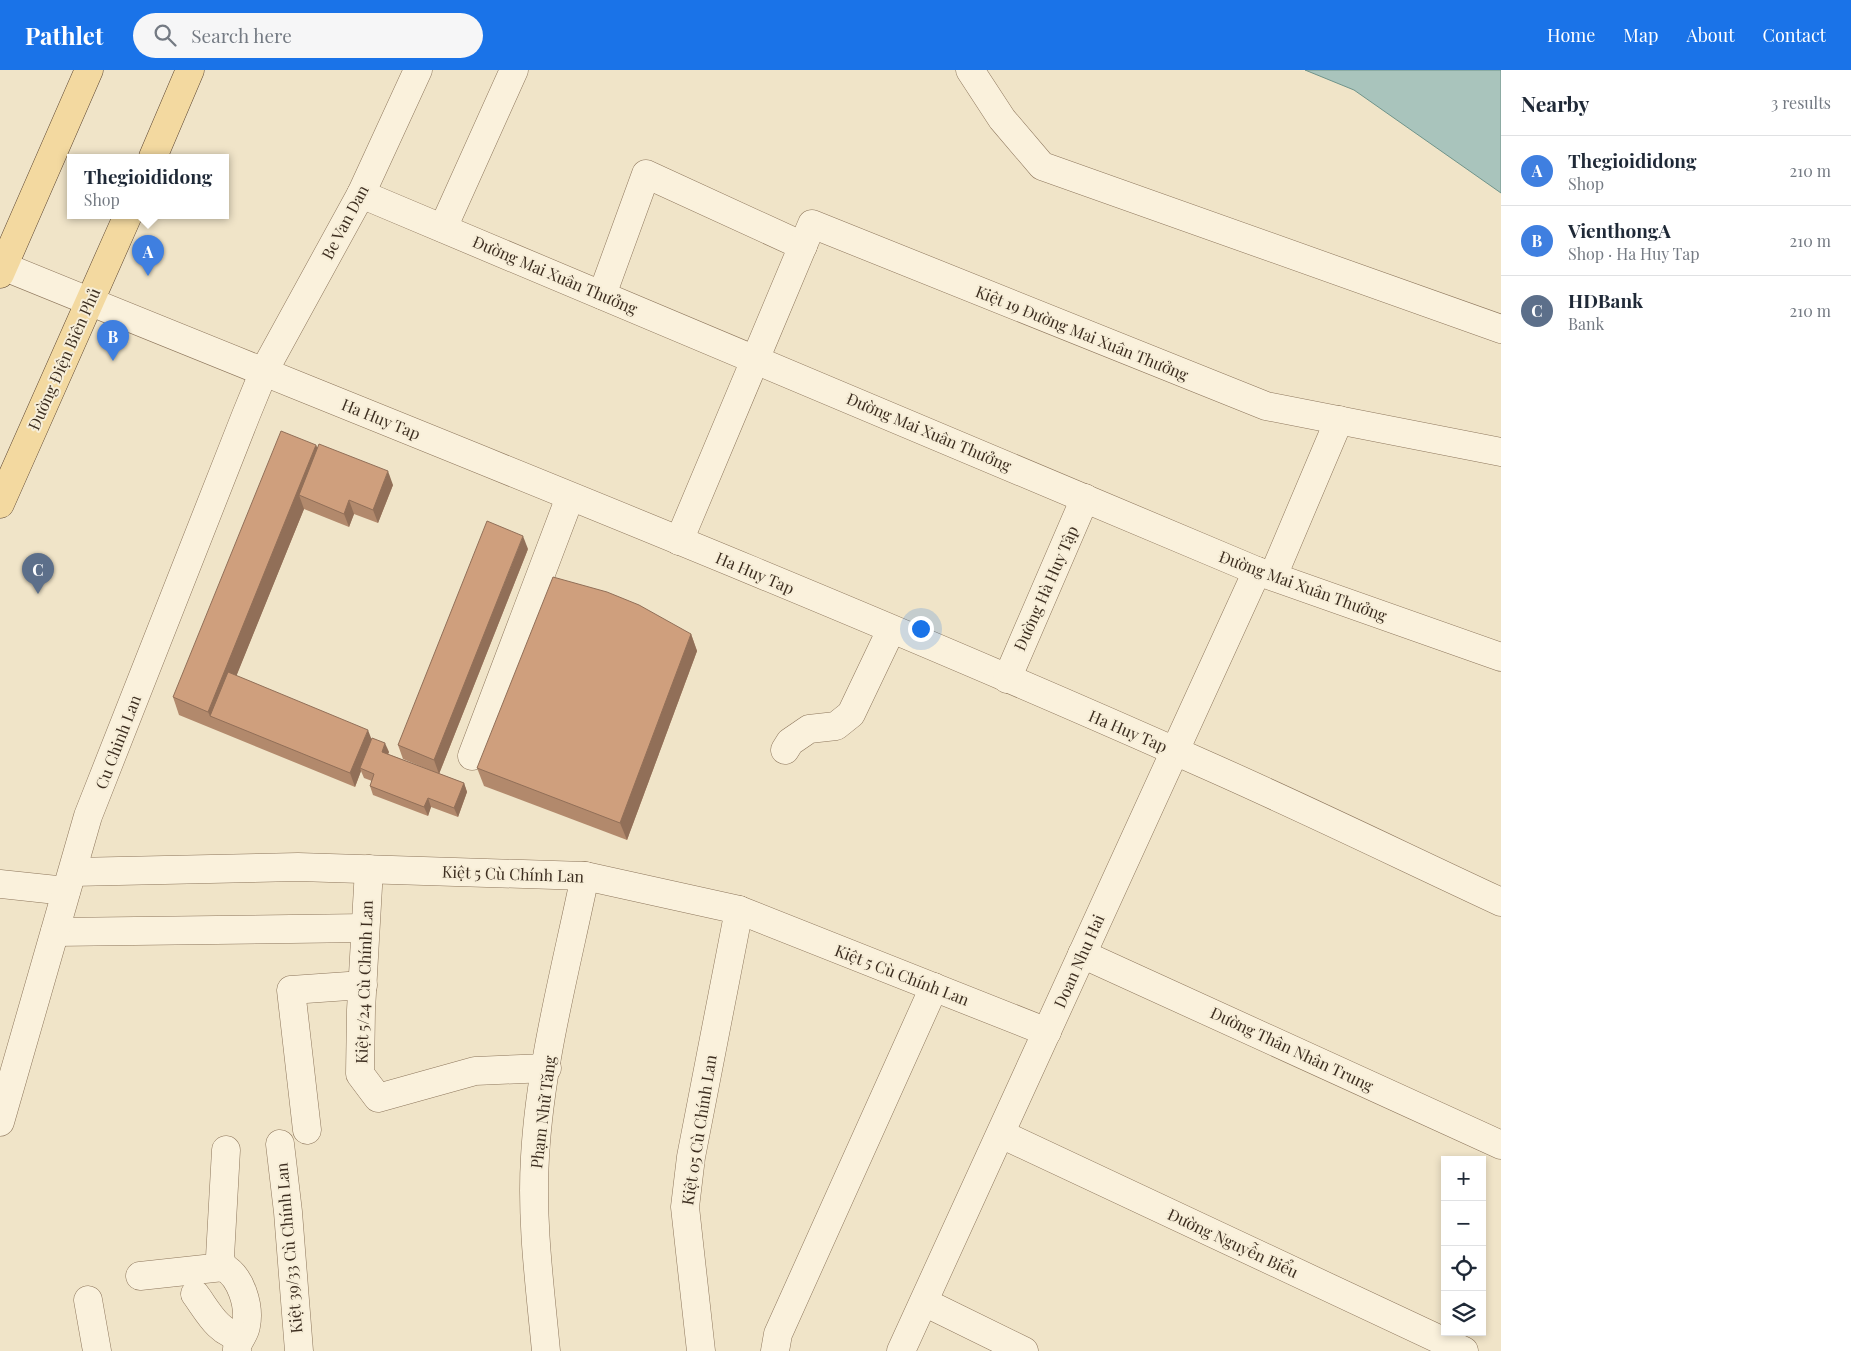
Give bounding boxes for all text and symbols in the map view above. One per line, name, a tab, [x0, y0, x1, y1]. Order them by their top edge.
search box	[133, 13, 483, 58]
text: Pathlet	[25, 19, 103, 51]
icon: search	[151, 21, 179, 49]
text: Search here	[191, 22, 292, 48]
text: Home	[1547, 23, 1595, 47]
text: Map	[1623, 23, 1658, 47]
text: About	[1686, 23, 1735, 47]
text: Contact	[1763, 23, 1826, 47]
text: Nearby	[1521, 89, 1590, 117]
text: 3 results	[1771, 92, 1831, 113]
text: Thegioididong	[1568, 147, 1696, 173]
popup	[67, 154, 229, 219]
text: A	[1532, 160, 1542, 181]
text: 210 m	[1790, 160, 1831, 181]
text: Thegioididong	[84, 163, 212, 189]
text: Shop	[1568, 173, 1604, 194]
street label: Be Van Dan	[316, 181, 373, 263]
text: Shop	[84, 189, 120, 210]
text: VienthongA	[1568, 217, 1671, 243]
street label: Đường Mai Xuân Thưởng	[470, 230, 641, 319]
text: B	[1532, 230, 1542, 251]
text: 210 m	[1790, 230, 1831, 251]
pin: A	[132, 235, 164, 276]
text: Shop · Ha Huy Tap	[1568, 243, 1700, 264]
street label: Kiệt 19 Đường Mai Xuân Thưởng	[973, 280, 1192, 385]
street label: Đường Điện Biên Phủ	[23, 284, 104, 433]
text: HDBank	[1568, 287, 1643, 313]
text: C	[1531, 300, 1543, 321]
text: 210 m	[1790, 300, 1831, 321]
text: Bank	[1568, 313, 1604, 334]
pin: B	[97, 320, 129, 361]
street label: Đường Mai Xuân Thưởng	[844, 387, 1015, 476]
street label: Ha Huy Tap	[339, 393, 424, 444]
street label: Đường Hà Huy Tập	[1009, 522, 1083, 654]
street label: Đường Mai Xuân Thưởng	[1216, 545, 1390, 626]
street label: Ha Huy Tap	[713, 547, 798, 598]
pin: C	[22, 553, 54, 594]
your location	[908, 616, 934, 642]
street label: Cu Chinh Lan	[90, 691, 145, 792]
street label: Ha Huy Tap	[1086, 705, 1171, 756]
street label: Kiệt 5 Cù Chính Lan	[442, 861, 585, 886]
street label: Kiệt 5/24 Cù Chính Lan	[350, 899, 377, 1064]
street label: Doan Nhu Hai	[1049, 910, 1109, 1011]
street label: Kiệt 5 Cù Chính Lan	[832, 939, 973, 1010]
street label: Đường Thân Nhân Trung	[1207, 1001, 1378, 1096]
street label: Kiệt 05 Cù Chính Lan	[676, 1053, 721, 1207]
street label: Phạm Nhữ Tăng	[525, 1054, 560, 1170]
map controls	[1441, 1156, 1486, 1336]
button: +	[1441, 1156, 1486, 1201]
street label: Kiệt 39/33 Cù Chính Lan	[271, 1161, 306, 1334]
button: −	[1441, 1201, 1486, 1246]
street label: Đường Nguyễn Biểu	[1164, 1203, 1302, 1282]
button: locate	[1441, 1246, 1486, 1291]
button: layers	[1441, 1291, 1486, 1336]

